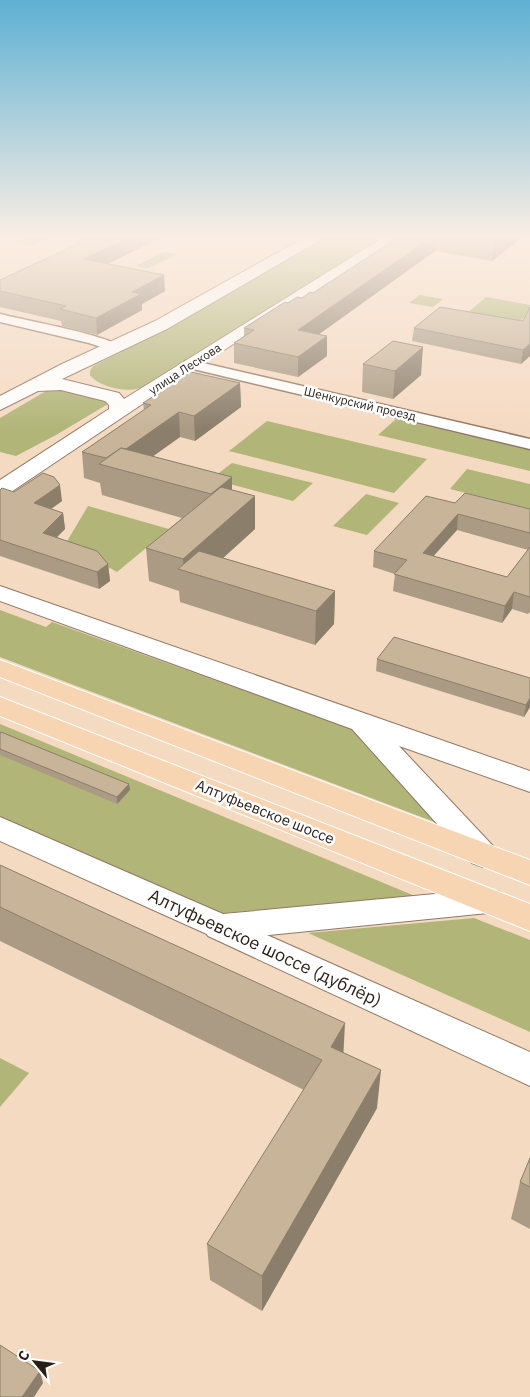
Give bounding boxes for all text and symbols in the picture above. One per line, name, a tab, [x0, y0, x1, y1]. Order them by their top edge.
street label: улица Лескова	[146, 339, 224, 397]
street label: Шенкурский проезд	[303, 383, 418, 424]
street label: Алтуфьевское шоссе	[193, 775, 337, 848]
street label: Алтуфьевское шоссе (дублёр)	[145, 883, 385, 1012]
north arrow	[10, 1337, 60, 1387]
text: С	[14, 1347, 34, 1364]

